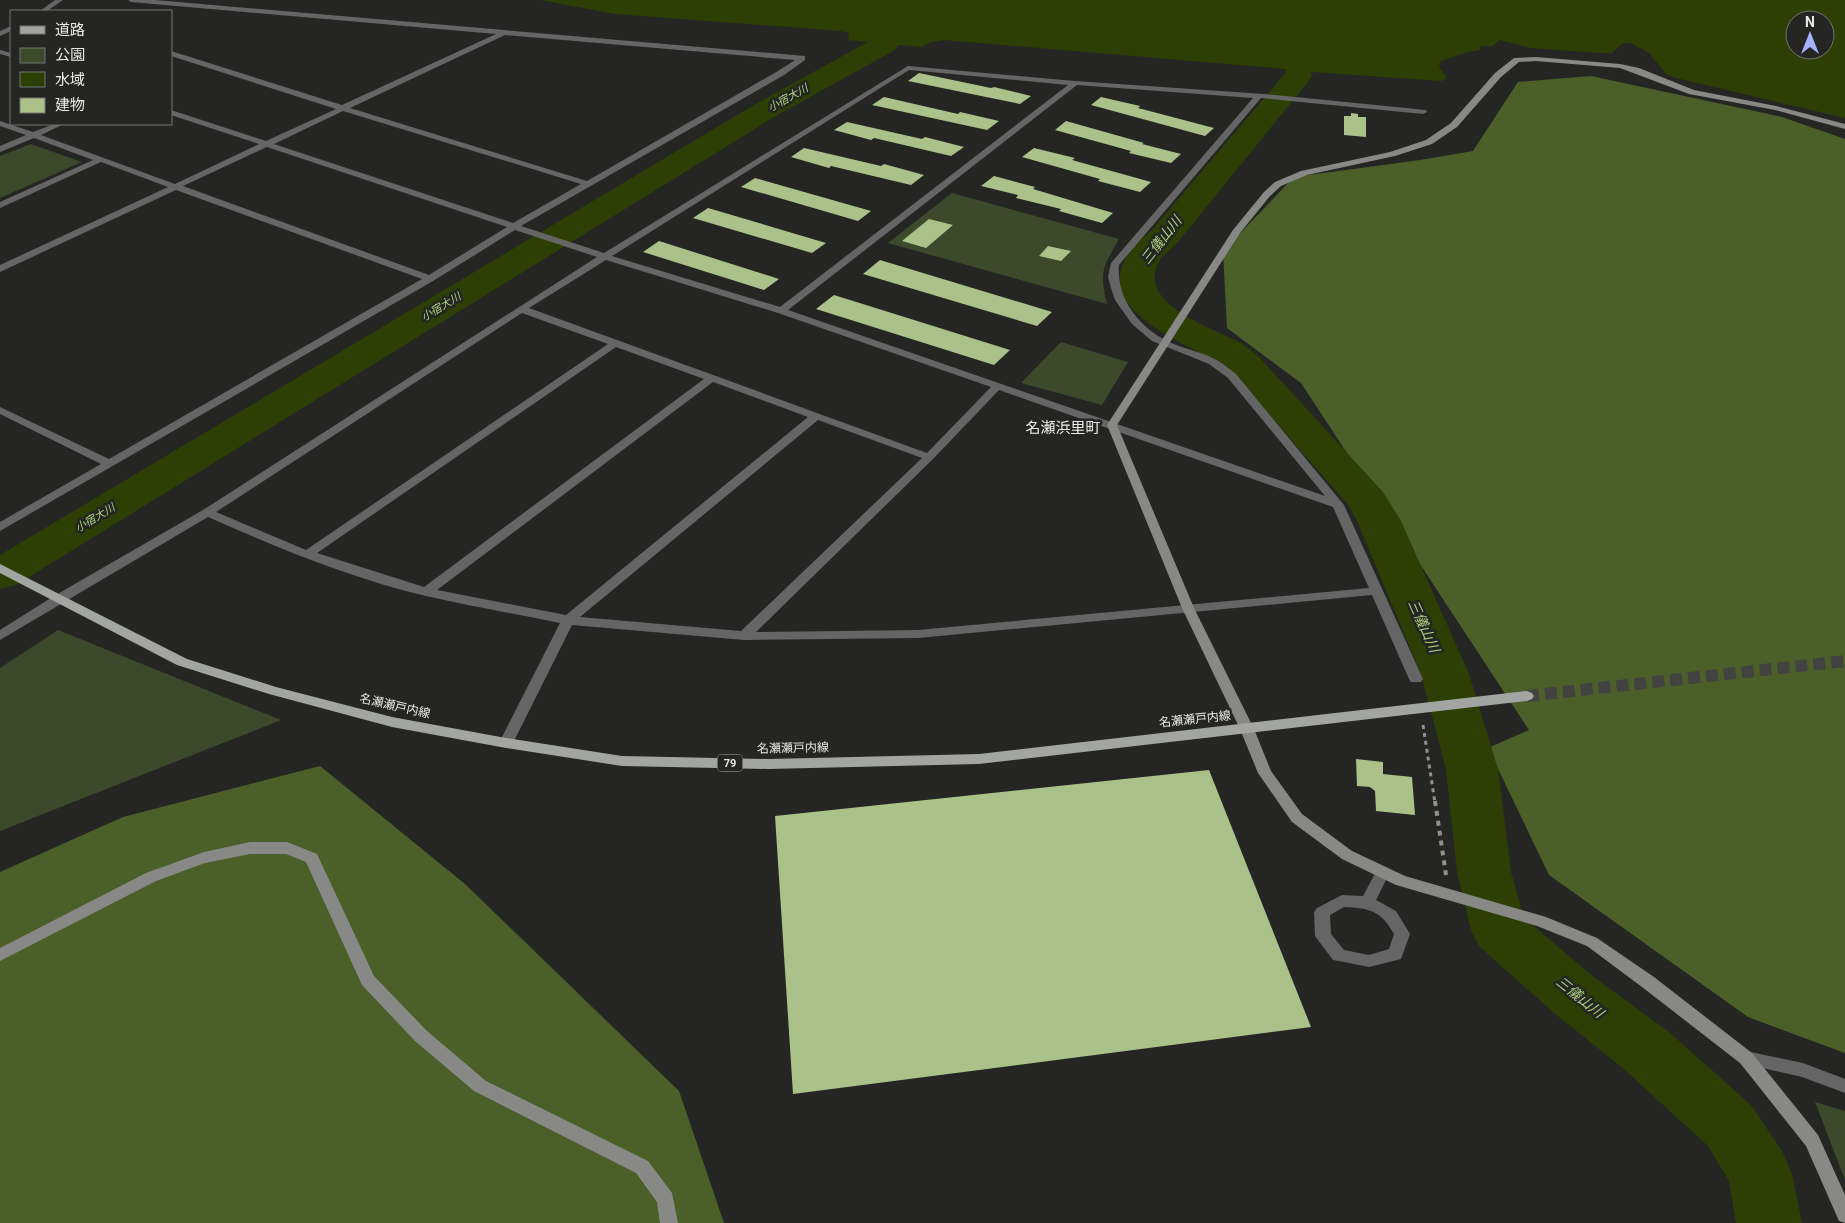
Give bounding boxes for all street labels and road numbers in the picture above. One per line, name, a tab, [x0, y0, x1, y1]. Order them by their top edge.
street label: 名瀬瀬戸内線	[358, 691, 432, 721]
street label: 名瀬瀬戸内線	[1158, 708, 1232, 730]
street label: 名瀬瀬戸内線	[757, 740, 829, 756]
road number: 79	[718, 754, 742, 771]

